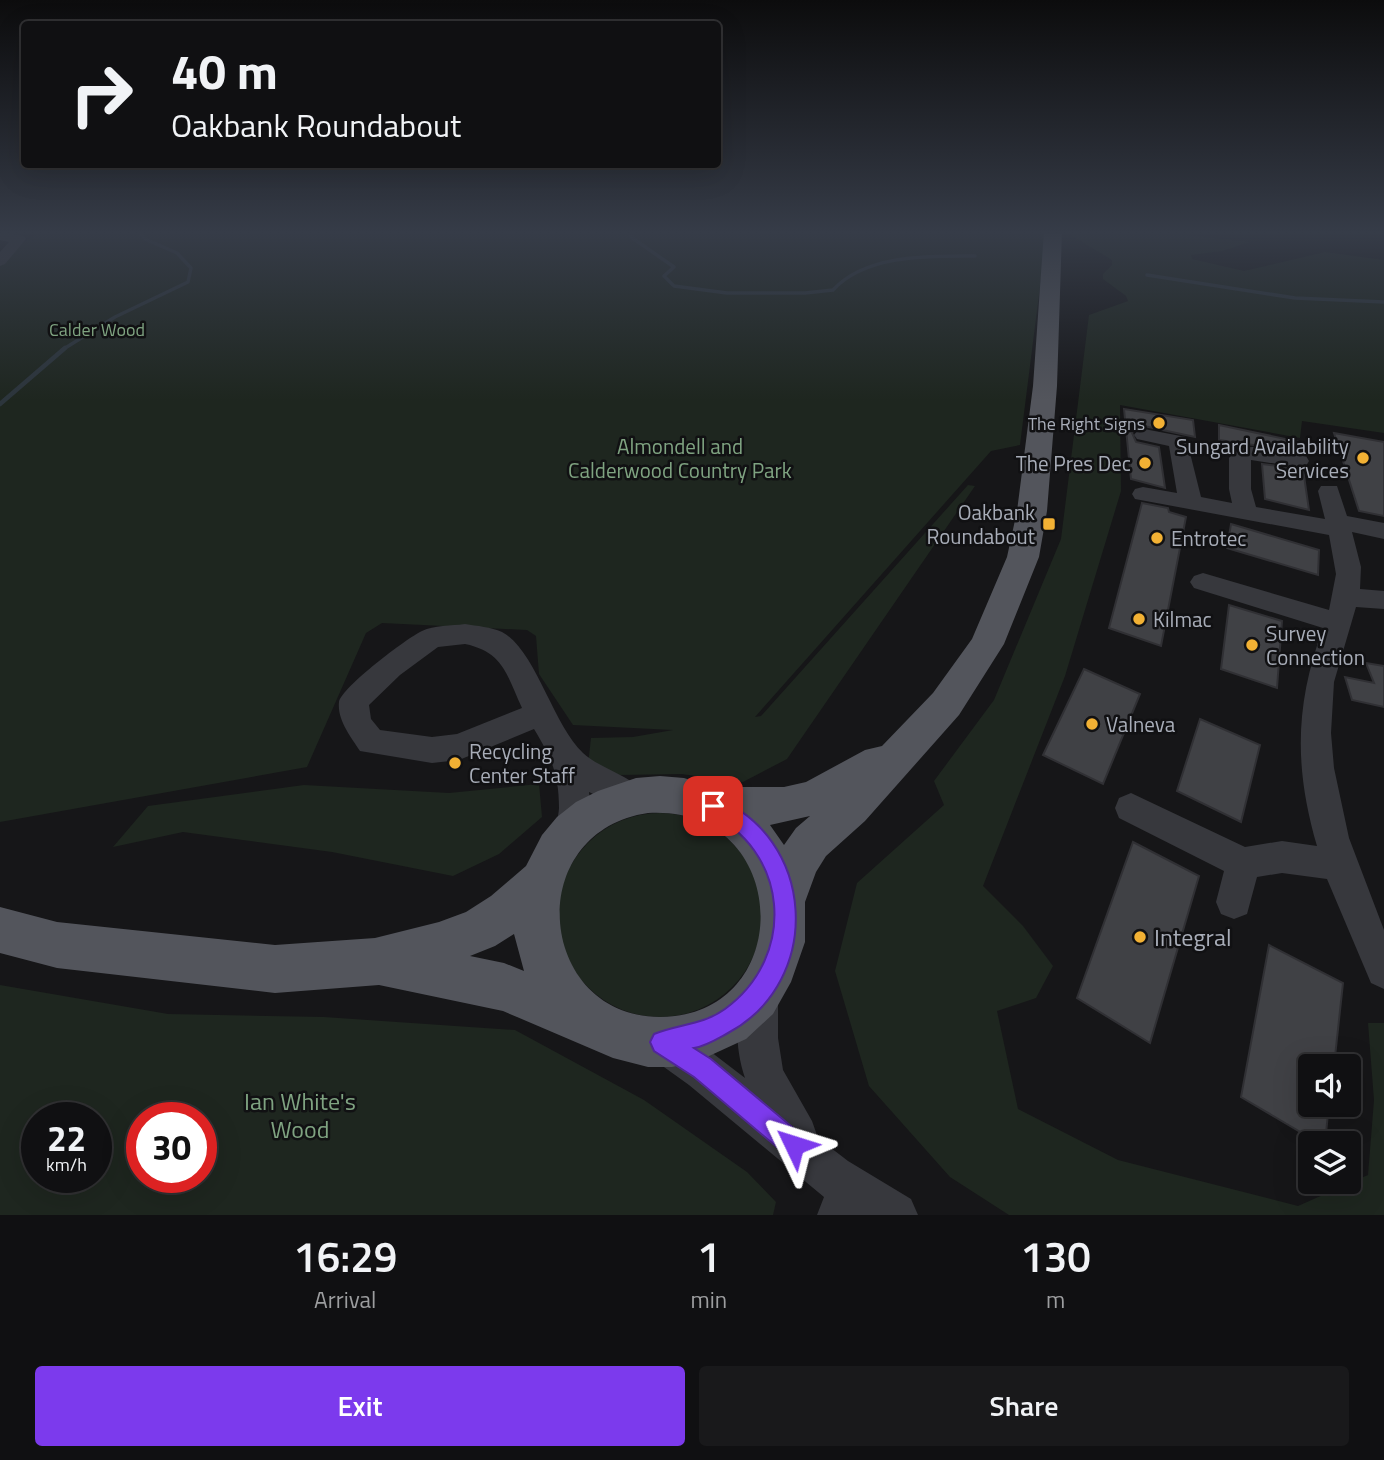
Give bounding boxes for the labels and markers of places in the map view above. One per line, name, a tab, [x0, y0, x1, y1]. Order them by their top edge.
place label: The Right Signs	[1028, 410, 1145, 437]
marker: The Right Signs	[1151, 415, 1167, 431]
place label: Sungard Availability Services	[1176, 430, 1349, 486]
place label: The Pres Dec	[1016, 447, 1131, 479]
marker: Sungard Availability Services	[1355, 450, 1371, 466]
marker: The Pres Dec	[1137, 455, 1153, 471]
place label: Oakbank Roundabout	[926, 496, 1036, 552]
marker: Oakbank Roundabout	[1041, 516, 1057, 532]
place label: Entrotec	[1171, 522, 1246, 554]
marker: Entrotec	[1149, 530, 1165, 546]
place label: Kilmac	[1153, 603, 1212, 635]
marker: Kilmac	[1131, 611, 1147, 627]
place label: Survey Connection	[1266, 617, 1365, 673]
marker: Survey Connection	[1244, 637, 1260, 653]
place label: Valneva	[1106, 708, 1176, 740]
marker: Valneva	[1084, 716, 1100, 732]
place label: Recycling Center Staff	[469, 735, 575, 791]
marker: Recycling Center Staff	[447, 755, 463, 771]
pin	[683, 776, 743, 836]
place label: Integral	[1154, 919, 1231, 955]
marker: Integral	[1132, 929, 1148, 945]

